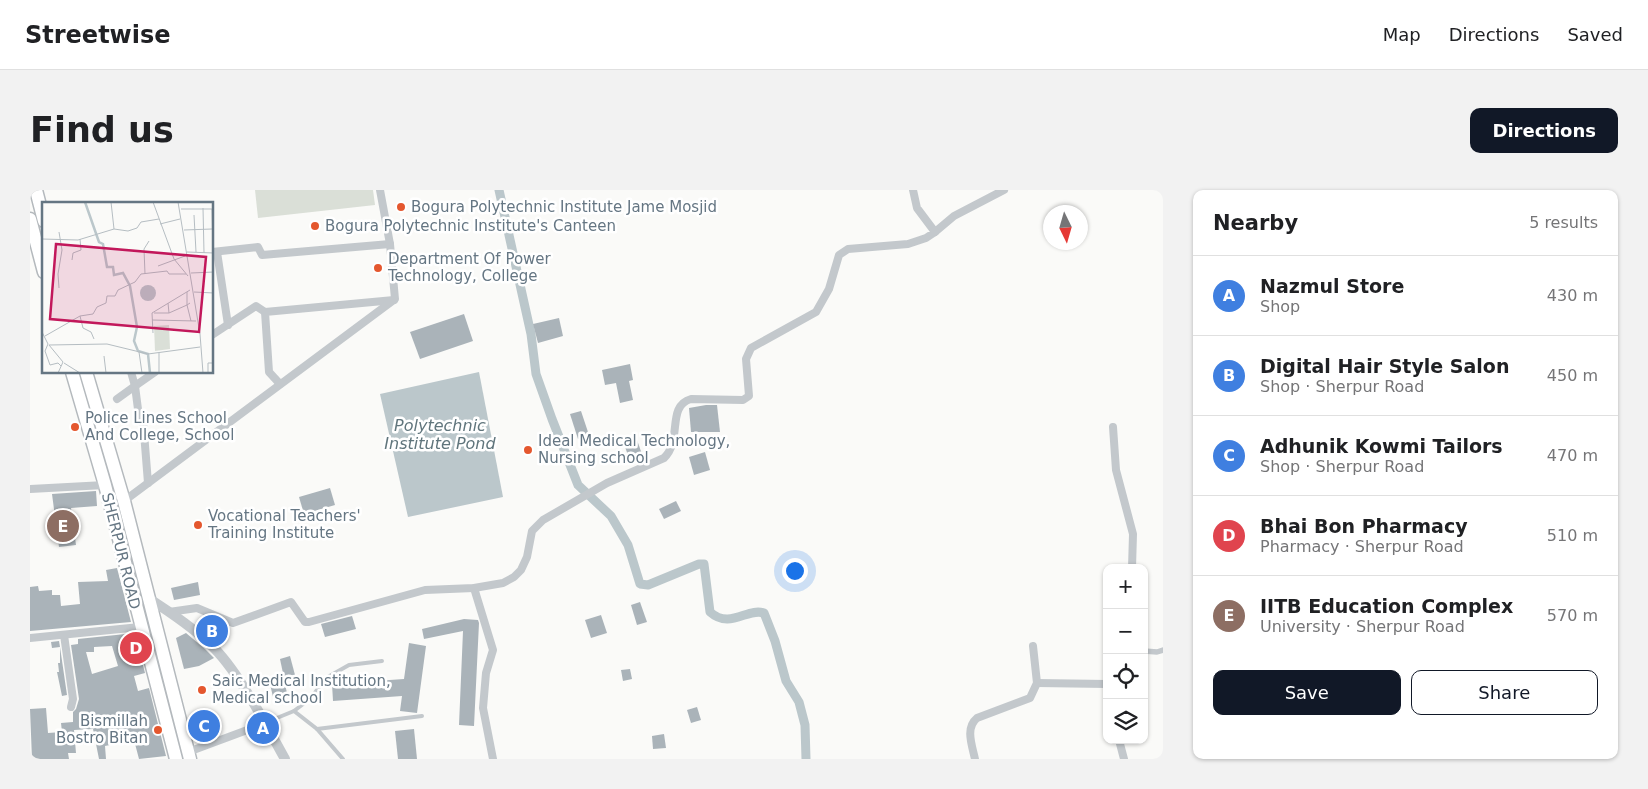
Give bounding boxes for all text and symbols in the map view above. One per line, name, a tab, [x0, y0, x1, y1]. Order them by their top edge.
text: Streetwise	[25, 21, 171, 49]
text: Map	[1383, 24, 1421, 45]
text: Directions	[1449, 24, 1539, 45]
text: Saved	[1567, 24, 1623, 45]
button: Directions	[1470, 108, 1618, 153]
text: Find us	[30, 110, 174, 150]
place label: Bogura Polytechnic Institute Jame Mosjid	[411, 198, 717, 216]
marker: Bogura Polytechnic Institute Jame Mosjid	[395, 201, 407, 213]
inset map	[42, 202, 214, 374]
north arrow	[1043, 205, 1088, 250]
text: Nearby	[1213, 211, 1298, 235]
text: 5 results	[1529, 213, 1598, 232]
place label: Bogura Polytechnic Institute's Canteen	[325, 217, 616, 235]
marker: Bogura Polytechnic Institute's Canteen	[309, 220, 321, 232]
place label: Department Of Power Technology, College	[387, 250, 552, 285]
marker: Department Of Power Technology, College	[372, 262, 384, 274]
text: Nazmul Store	[1260, 275, 1404, 297]
text: A	[1223, 286, 1235, 305]
text: 430 m	[1547, 286, 1598, 305]
text: Shop	[1260, 297, 1300, 316]
text: Digital Hair Style Salon	[1260, 355, 1509, 377]
text: B	[1223, 366, 1235, 385]
text: 450 m	[1547, 366, 1598, 385]
text: Shop · Sherpur Road	[1260, 377, 1424, 396]
place label: Police Lines School And College, School	[85, 409, 234, 444]
water label: Polytechnic Institute Pond	[384, 416, 496, 453]
marker: Police Lines School And College, School	[69, 421, 81, 433]
place label: Ideal Medical Technology, Nursing school	[538, 432, 730, 467]
text: Adhunik Kowmi Tailors	[1260, 435, 1503, 457]
marker: Ideal Medical Technology, Nursing school	[522, 444, 534, 456]
text: C	[1223, 446, 1235, 465]
text: 470 m	[1547, 446, 1598, 465]
text: Shop · Sherpur Road	[1260, 457, 1424, 476]
street label: SHERPUR ROAD	[98, 491, 144, 611]
pin: E	[47, 507, 79, 545]
place label: Vocational Teachers' Training Institute	[207, 507, 361, 542]
text: Bhai Bon Pharmacy	[1260, 515, 1468, 537]
marker: Vocational Teachers' Training Institute	[192, 519, 204, 531]
text: D	[1222, 526, 1236, 545]
text: 510 m	[1547, 526, 1598, 545]
text: Pharmacy · Sherpur Road	[1260, 537, 1464, 556]
your location	[782, 558, 808, 584]
map controls	[1103, 564, 1148, 744]
button: +	[1103, 564, 1148, 609]
text: IITB Education Complex	[1260, 595, 1513, 617]
text: E	[1224, 606, 1234, 625]
text: 570 m	[1547, 606, 1598, 625]
button: −	[1103, 609, 1148, 654]
pin: B	[196, 612, 228, 650]
text: University · Sherpur Road	[1260, 617, 1465, 636]
pin: D	[120, 629, 152, 667]
button: locate	[1103, 654, 1148, 699]
button: Save	[1213, 670, 1401, 715]
button: Share	[1411, 670, 1598, 715]
place label: Saic Medical Institution, Medical school	[212, 672, 391, 707]
marker: Saic Medical Institution, Medical school	[196, 684, 208, 696]
button: layers	[1103, 699, 1148, 744]
pin: C	[188, 707, 220, 745]
pin: A	[247, 709, 279, 747]
place label: Bismillah Bostro Bitan	[56, 712, 148, 747]
marker: Bismillah Bostro Bitan	[152, 724, 164, 736]

